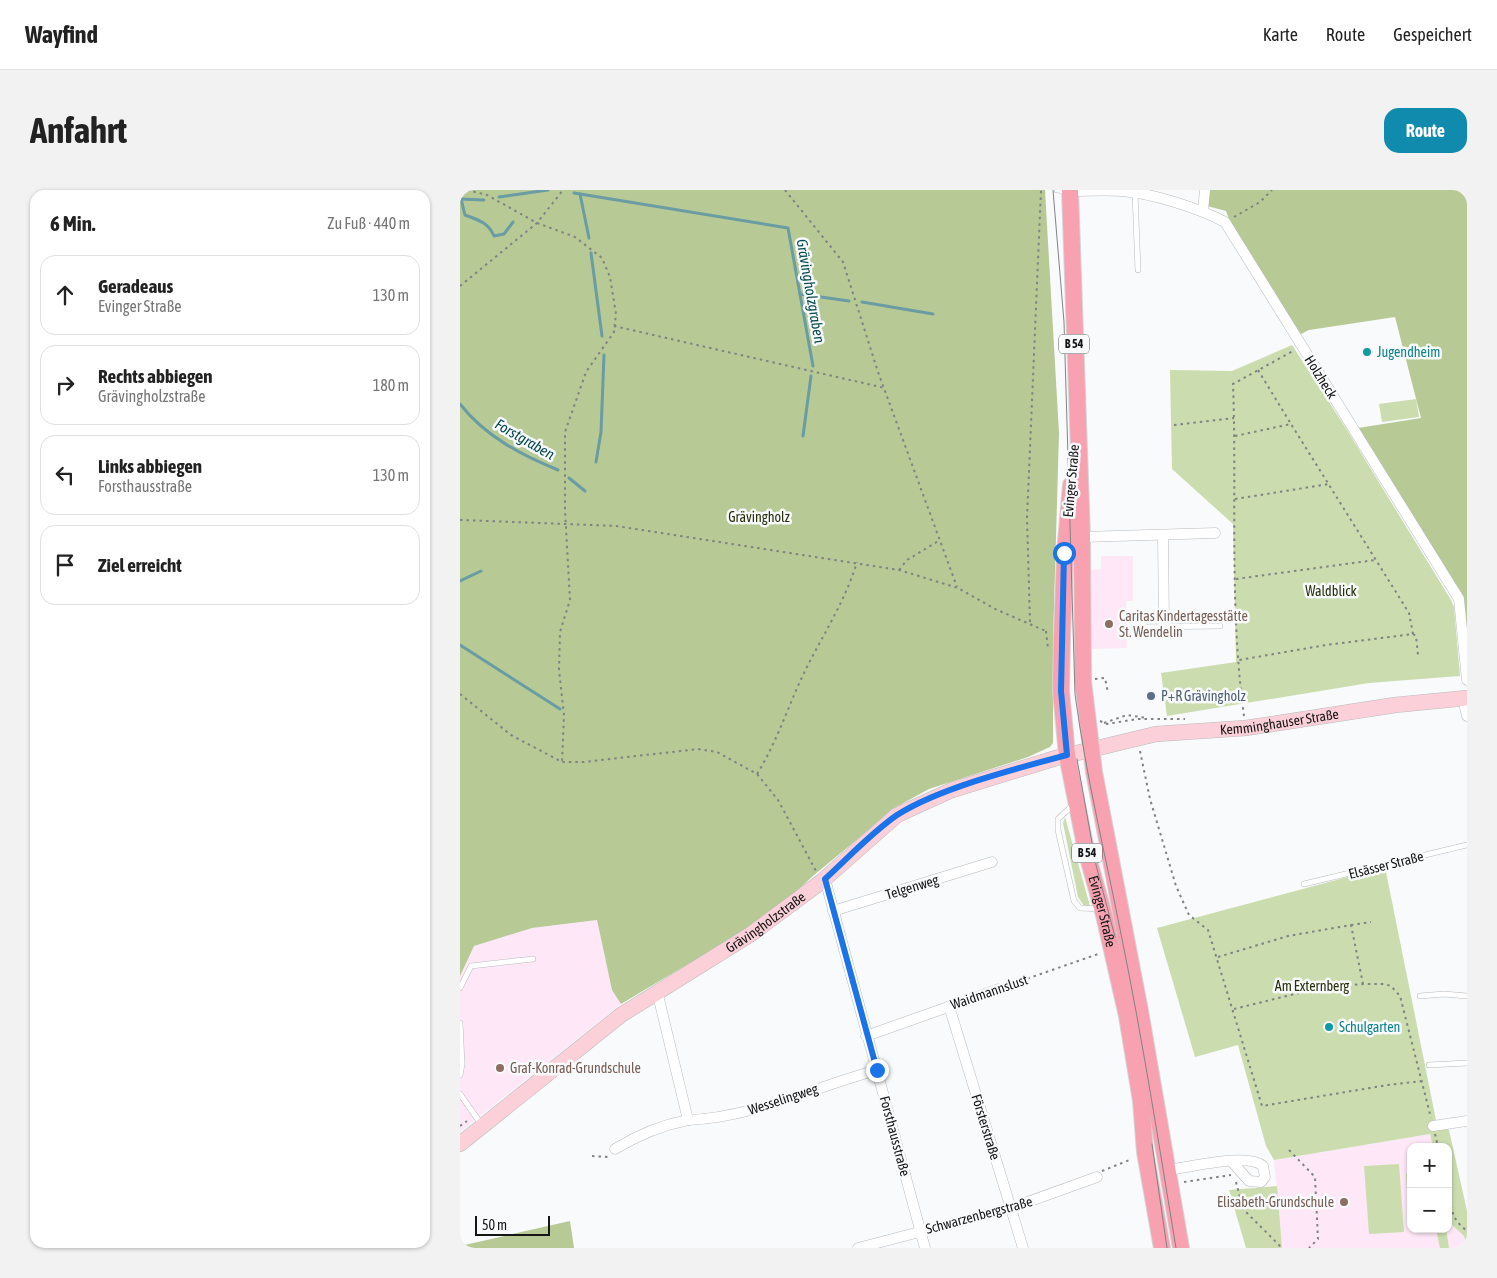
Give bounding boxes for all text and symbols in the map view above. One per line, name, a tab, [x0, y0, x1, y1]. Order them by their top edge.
text: Wayfind	[25, 21, 98, 48]
text: Karte	[1263, 24, 1298, 45]
text: Route	[1326, 24, 1365, 45]
text: Gespeichert	[1393, 24, 1472, 45]
button: Route	[1384, 108, 1467, 153]
text: Anfahrt	[30, 110, 127, 150]
text: 6 Min.	[50, 211, 96, 235]
text: Zu Fuß · 440 m	[327, 214, 410, 232]
water label: Grävingholzgraben	[793, 238, 829, 344]
text: Geradeaus	[98, 275, 173, 297]
icon: ahead	[51, 281, 79, 309]
text: 130 m	[373, 286, 409, 304]
text: Evinger Straße	[98, 297, 182, 315]
road number: B 54	[1059, 334, 1089, 354]
place label: Jugendheim	[1377, 344, 1440, 360]
marker: Jugendheim	[1361, 346, 1373, 358]
street label: Holzheck	[1302, 352, 1340, 402]
text: Rechts abbiegen	[98, 365, 213, 387]
icon: right	[51, 371, 79, 399]
text: 180 m	[373, 376, 409, 394]
text: Grävingholzstraße	[98, 387, 205, 405]
water label: Forstgraben	[492, 415, 558, 463]
street label: Evinger Straße	[1060, 444, 1082, 518]
text: Links abbiegen	[98, 455, 202, 477]
icon: left	[51, 461, 79, 489]
text: 130 m	[373, 466, 409, 484]
text: Forsthausstraße	[98, 477, 192, 495]
park label: Grävingholz	[728, 509, 790, 525]
route start	[1053, 542, 1076, 565]
icon: arrive	[51, 551, 79, 579]
text: Ziel erreicht	[98, 554, 182, 576]
park label: Waldblick	[1305, 583, 1357, 599]
place label: Caritas Kindertagesstätte St. Wendelin	[1119, 608, 1248, 640]
marker: Caritas Kindertagesstätte St. Wendelin	[1103, 618, 1115, 630]
place label: P+R Grävingholz	[1161, 688, 1246, 704]
marker: P+R Grävingholz	[1145, 690, 1157, 702]
street label: Kemminghauser Straße	[1219, 706, 1340, 738]
road number: B 54	[1072, 844, 1102, 862]
street label: Elsässer Straße	[1347, 848, 1425, 882]
street label: Telgenweg	[884, 871, 940, 903]
street label: Evinger Straße	[1085, 874, 1119, 949]
street label: Grävingholzstraße	[723, 888, 808, 956]
street label: Waidmannslust	[948, 971, 1030, 1013]
park label: Am Externberg	[1275, 978, 1349, 994]
place label: Schulgarten	[1339, 1019, 1400, 1035]
marker: Schulgarten	[1323, 1021, 1335, 1033]
route end	[866, 1059, 889, 1082]
place label: Graf-Konrad-Grundschule	[510, 1060, 641, 1076]
marker: Graf-Konrad-Grundschule	[494, 1062, 506, 1074]
street label: Wesselingweg	[746, 1080, 820, 1118]
street label: Försterstraße	[968, 1092, 1004, 1162]
street label: Forsthausstraße	[877, 1094, 913, 1178]
map controls	[1407, 1143, 1452, 1233]
button: +	[1407, 1143, 1452, 1188]
button: −	[1407, 1188, 1452, 1233]
street label: Schwarzenbergstraße	[924, 1193, 1034, 1237]
place label: Elisabeth-Grundschule	[1217, 1194, 1334, 1210]
marker: Elisabeth-Grundschule	[1338, 1196, 1350, 1208]
scale bar	[475, 1213, 550, 1236]
text: 50 m	[482, 1217, 507, 1233]

